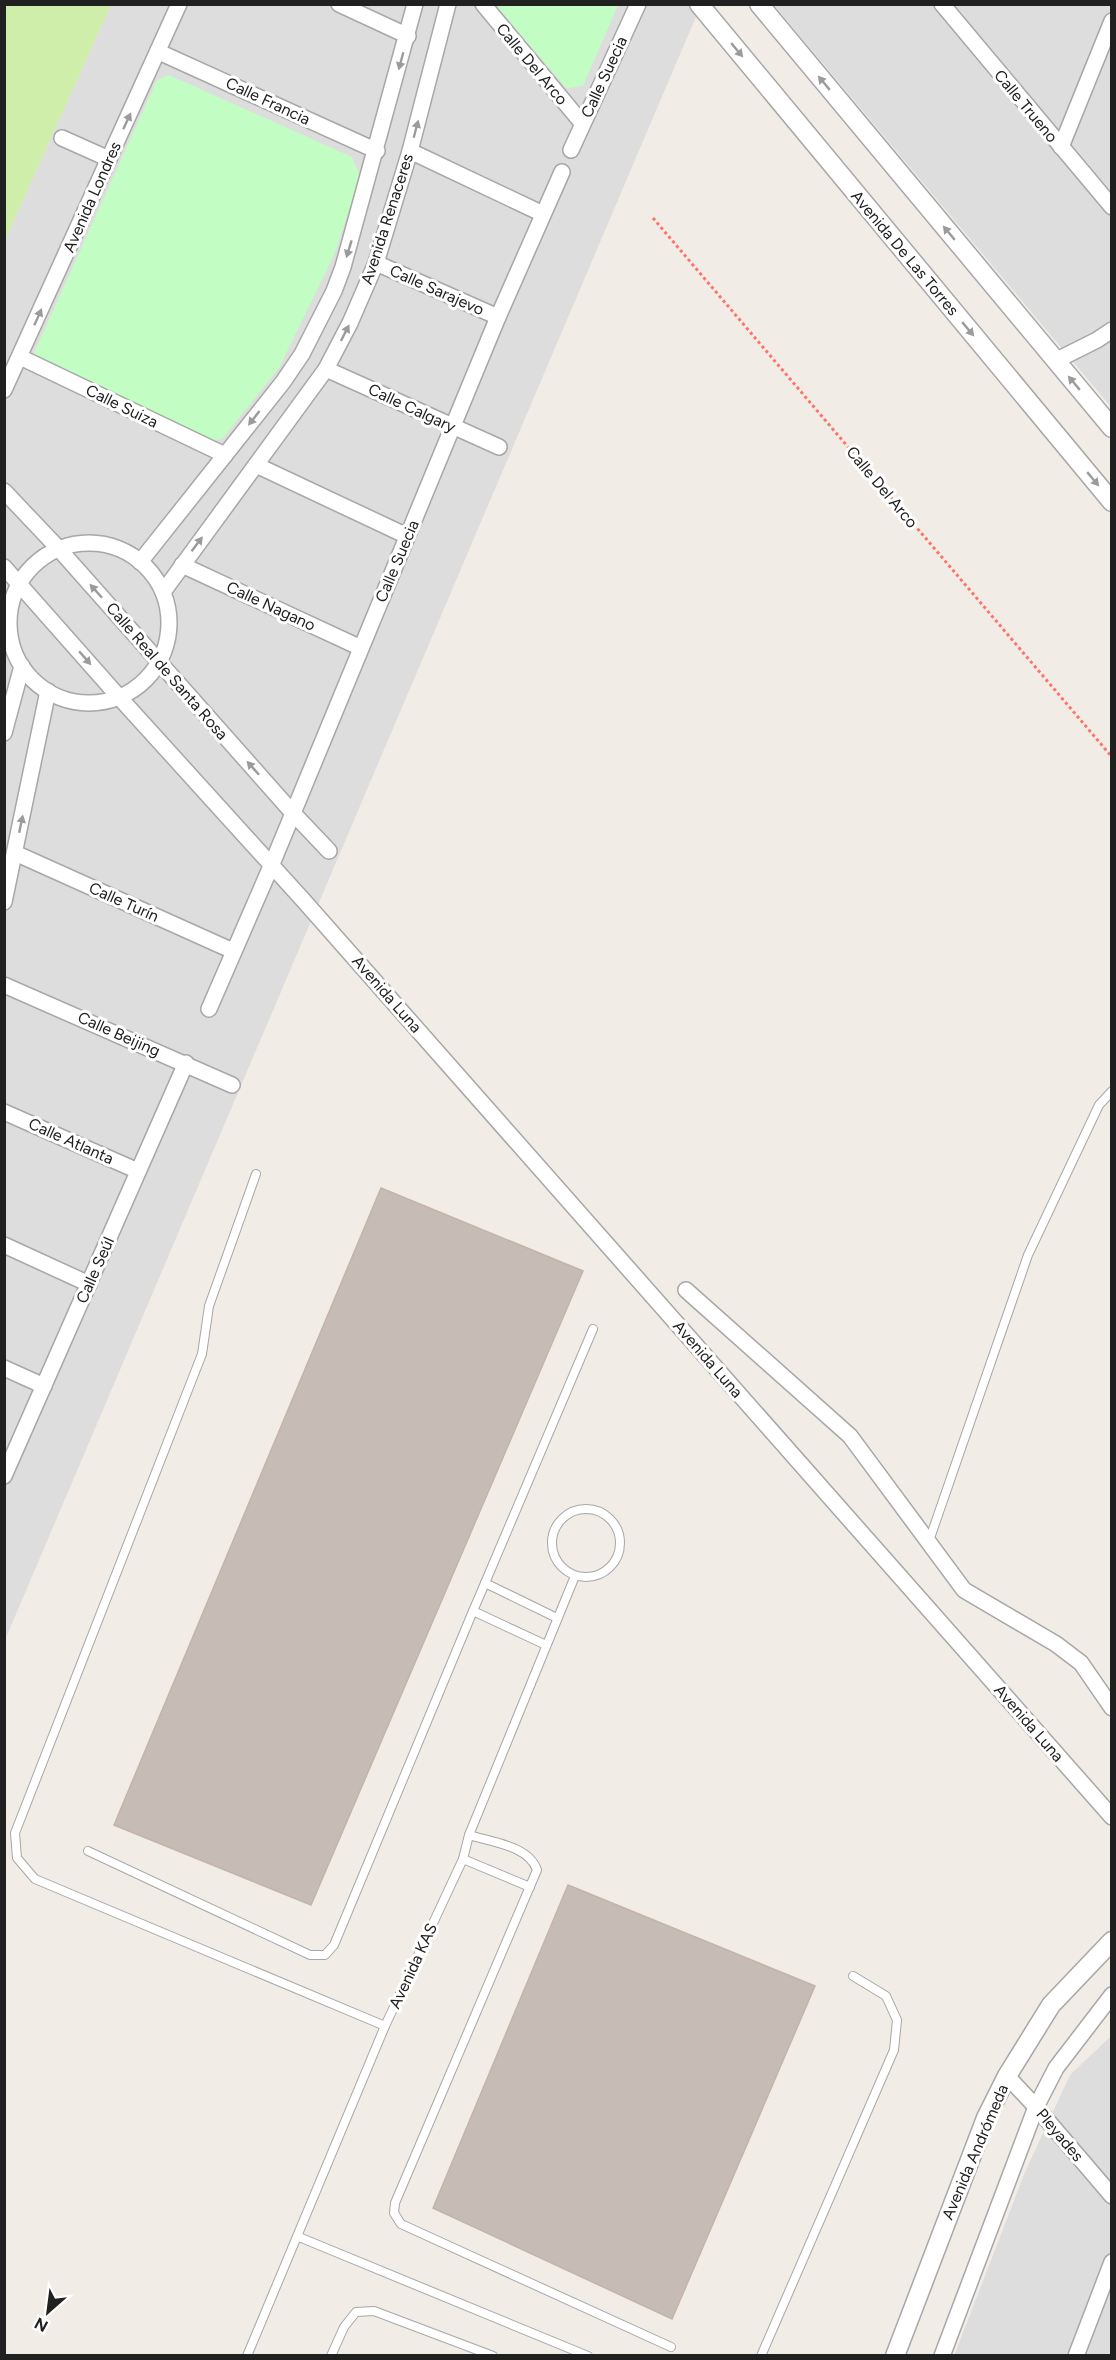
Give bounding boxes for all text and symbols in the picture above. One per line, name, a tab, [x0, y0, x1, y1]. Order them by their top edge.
street label: Calle Del Arco	[492, 19, 572, 109]
street label: Calle Suecia	[577, 33, 631, 121]
one-way arrow	[730, 42, 742, 57]
one-way arrow	[396, 52, 405, 70]
street label: Calle Trueno	[990, 66, 1062, 146]
street label: Calle Francia	[223, 73, 313, 129]
one-way arrow	[818, 75, 831, 91]
one-way arrow	[122, 112, 131, 129]
one-way arrow	[411, 120, 421, 139]
street label: Avenida Londres	[59, 139, 125, 255]
street label: Avenida Renaceres	[357, 151, 417, 287]
street label: Avenida De Las Torres	[847, 187, 963, 319]
one-way arrow	[943, 226, 956, 241]
one-way arrow	[344, 240, 353, 258]
street label: Calle Sarajevo	[387, 261, 487, 319]
one-way arrow	[33, 309, 42, 326]
one-way arrow	[962, 321, 975, 337]
one-way arrow	[339, 324, 349, 342]
one-way arrow	[1067, 375, 1080, 391]
street label: Calle Suiza	[83, 380, 161, 432]
street label: Calle Calgary	[365, 380, 459, 437]
one-way arrow	[248, 410, 261, 426]
street label: Calle Del Arco	[842, 442, 922, 532]
one-way arrow	[1086, 471, 1099, 487]
street label: Calle Suecia	[371, 517, 423, 605]
one-way arrow	[191, 537, 203, 552]
street label: Calle Nagano	[224, 577, 318, 635]
one-way arrow	[89, 583, 103, 598]
street label: Calle Real de Santa Rosa	[102, 598, 232, 744]
one-way arrow	[78, 650, 91, 665]
one-way arrow	[247, 761, 260, 776]
one-way arrow	[17, 814, 26, 833]
street label: Calle Turín	[86, 878, 162, 926]
street label: Avenida Luna	[348, 952, 426, 1036]
street label: Calle Beijing	[75, 1007, 163, 1061]
street label: Calle Atlanta	[26, 1114, 116, 1168]
street label: Calle Seúl	[72, 1234, 118, 1306]
street label: Avenida Luna	[669, 1317, 747, 1401]
street label: Avenida Luna	[990, 1681, 1068, 1765]
street label: Avenida KAS	[385, 1920, 441, 2012]
street label: Avenida Andrómeda	[938, 2081, 1012, 2223]
street label: Pleyades	[1032, 2105, 1088, 2165]
north arrow	[18, 2282, 78, 2342]
text: N	[31, 2314, 51, 2336]

